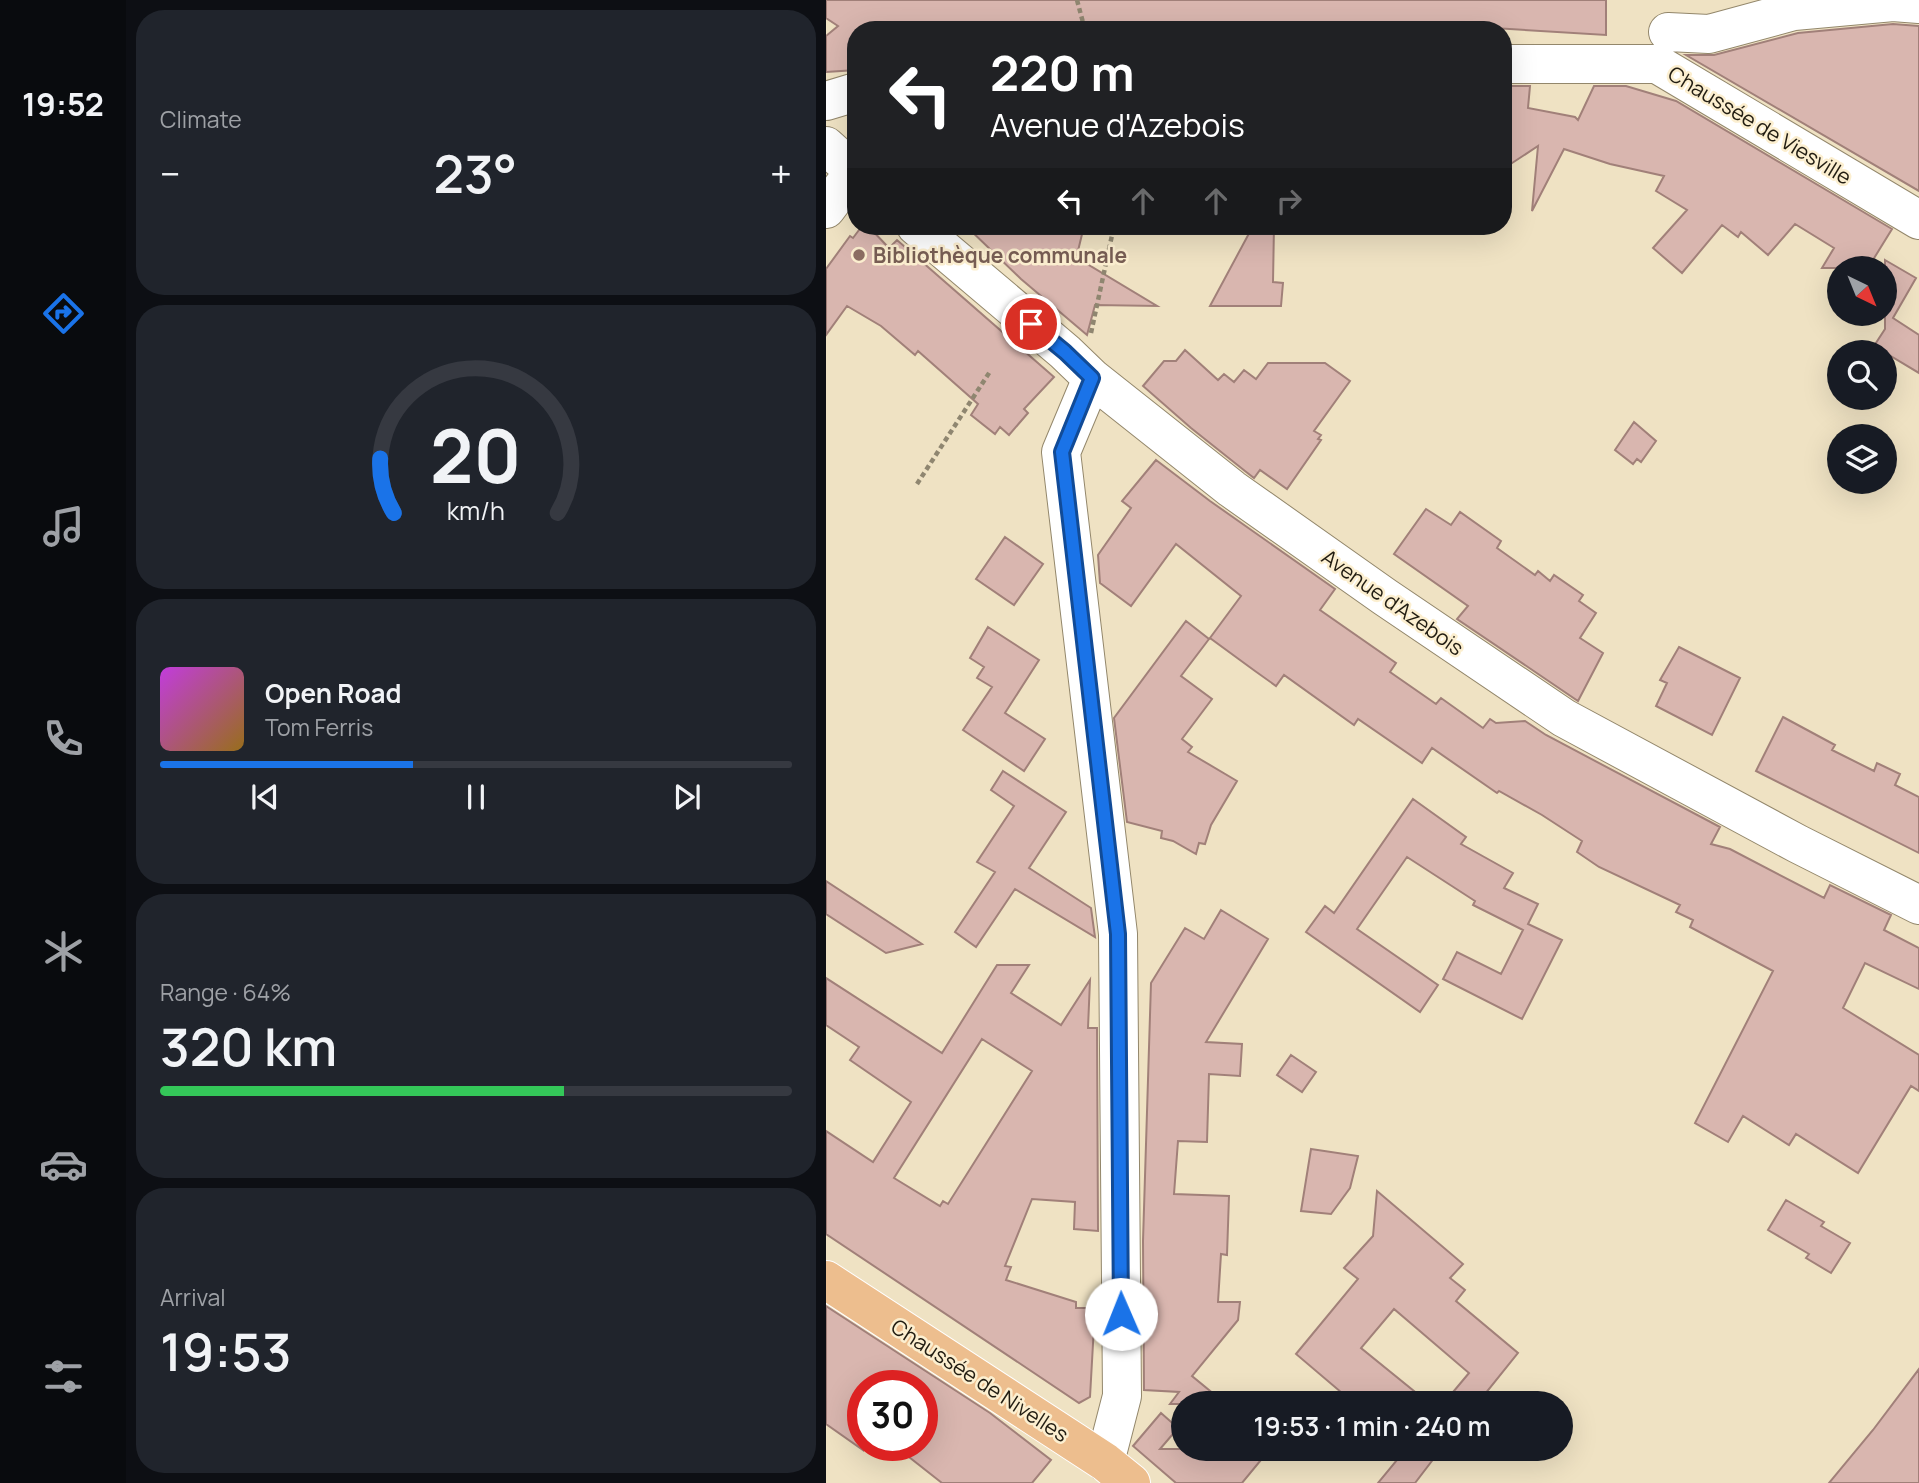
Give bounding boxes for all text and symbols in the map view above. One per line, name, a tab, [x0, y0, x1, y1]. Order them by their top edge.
text: 220 m	[990, 39, 1134, 106]
icon: left	[875, 49, 966, 140]
street label: Chaussée de Viesville	[1663, 59, 1857, 191]
text: 19:52	[22, 82, 104, 126]
text: Climate	[160, 103, 242, 135]
text: Avenue d'Azebois	[990, 103, 1245, 147]
text: 23°	[433, 138, 517, 209]
text: −	[160, 147, 181, 199]
text: +	[770, 147, 792, 199]
icon: left	[1051, 182, 1089, 220]
icon: ahead	[1124, 182, 1162, 220]
icon: ahead	[1197, 182, 1235, 220]
icon: right	[1270, 182, 1308, 220]
place label: Bibliothèque communale	[873, 241, 1127, 269]
marker: Bibliothèque communale	[851, 247, 867, 263]
north arrow	[1827, 256, 1897, 326]
map controls	[1827, 256, 1897, 494]
icon: directions	[39, 289, 88, 338]
pin	[1001, 294, 1061, 354]
icon: arrive	[1012, 305, 1050, 343]
button: search	[1827, 340, 1897, 410]
text: 20	[430, 405, 522, 505]
button: layers	[1827, 424, 1897, 494]
text: km/h	[447, 493, 505, 528]
icon: music	[39, 502, 88, 551]
street label: Avenue d'Azebois	[1317, 543, 1469, 661]
text: Open Road	[265, 675, 401, 711]
text: Tom Ferris	[265, 711, 373, 743]
icon: phone	[39, 714, 88, 763]
icon: previous	[246, 778, 284, 816]
icon: pause	[457, 778, 495, 816]
icon: next	[668, 778, 706, 816]
icon: climate	[39, 927, 88, 976]
text: Range · 64%	[160, 976, 291, 1008]
text: 320 km	[160, 1011, 337, 1082]
icon: car	[39, 1140, 88, 1189]
position arrow	[1084, 1277, 1158, 1351]
text: Arrival	[160, 1281, 226, 1313]
street label: Chaussée de Nivelles	[886, 1312, 1074, 1448]
text: 19:53	[160, 1316, 291, 1387]
icon: filters	[39, 1352, 88, 1401]
speed limit sign: 30	[847, 1370, 938, 1461]
text: 19:53 · 1 min · 240 m	[1254, 1408, 1490, 1444]

